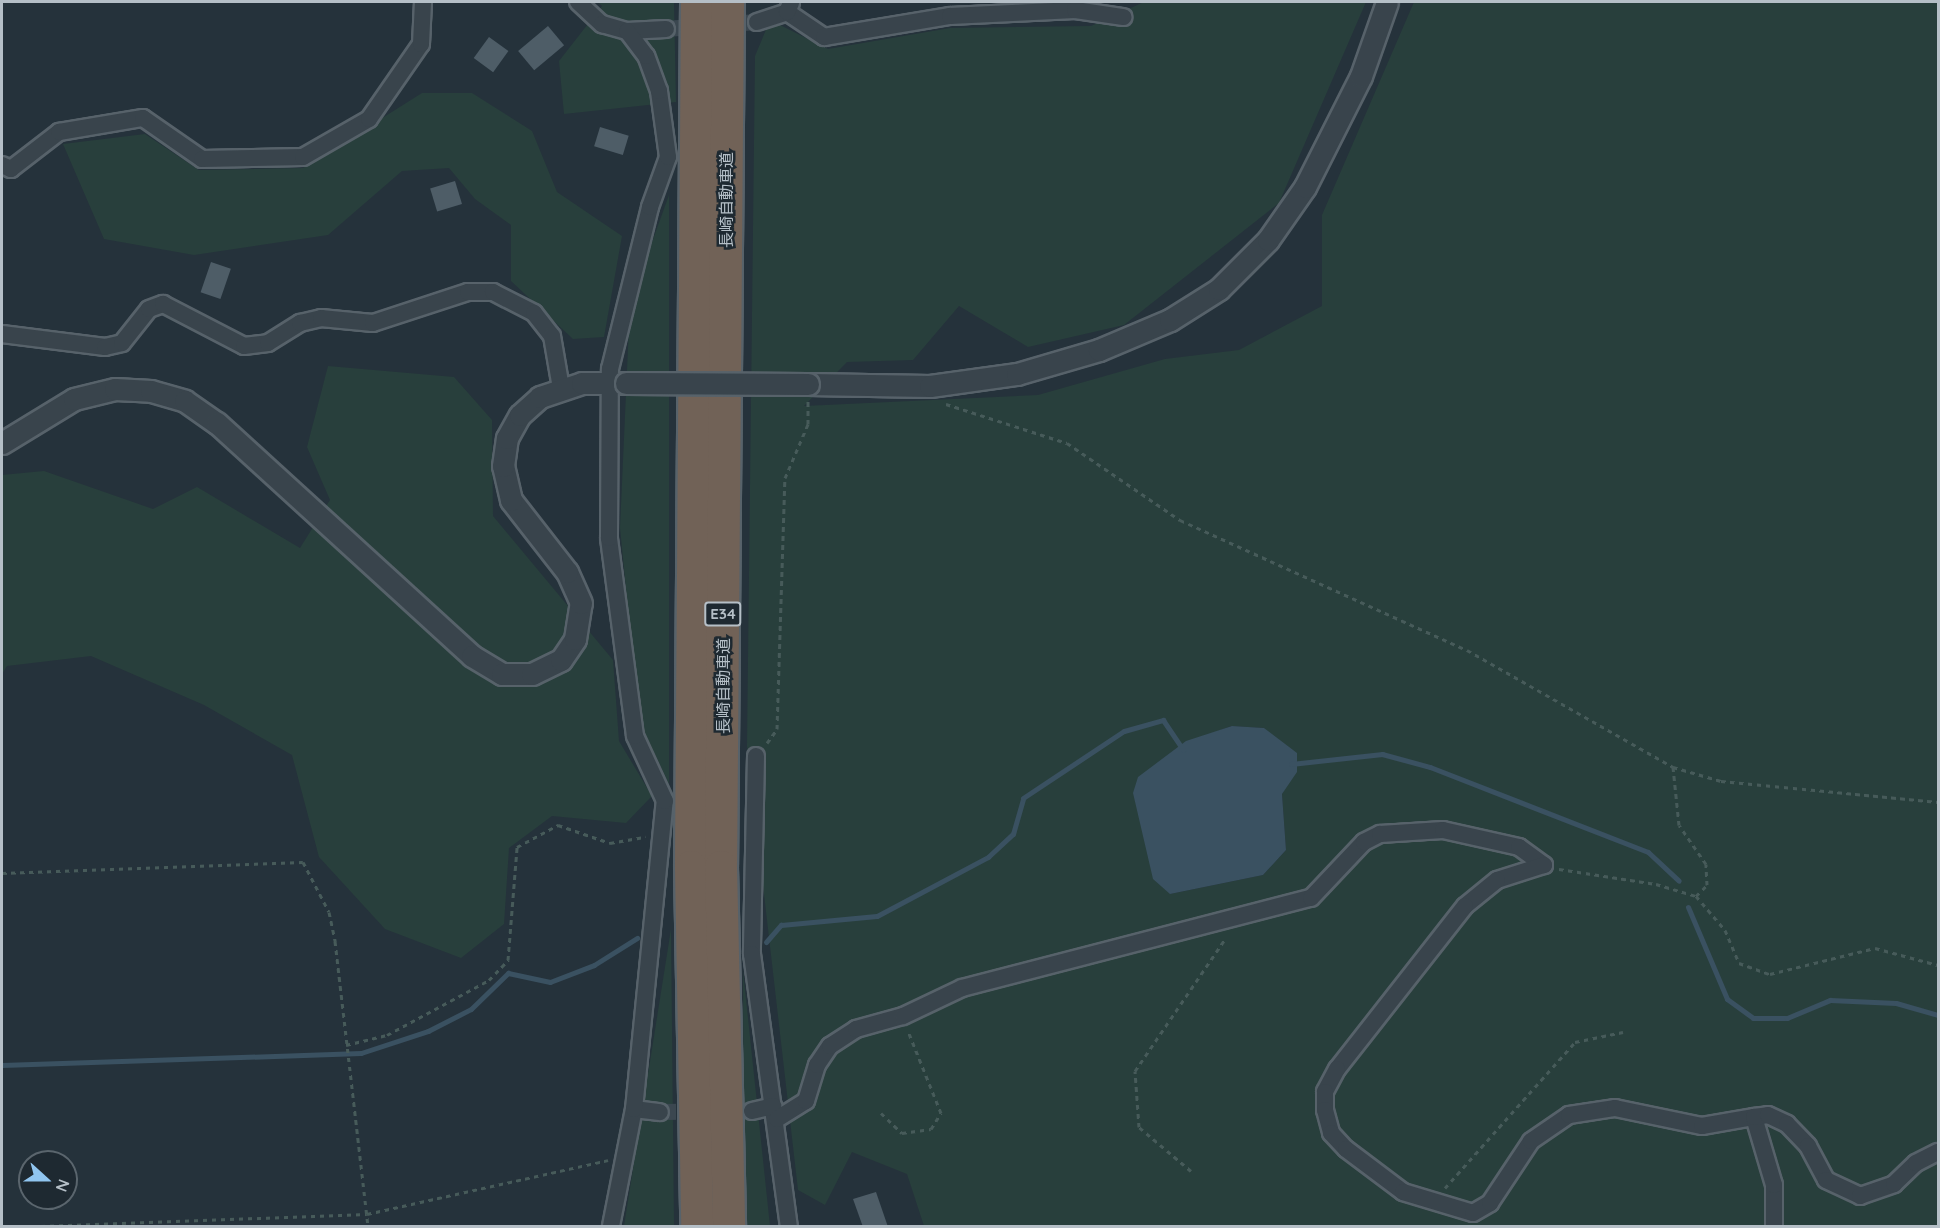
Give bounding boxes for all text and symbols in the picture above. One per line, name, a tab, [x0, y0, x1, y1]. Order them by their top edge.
street label: 長崎自動車道	[716, 152, 736, 248]
road number: E34	[704, 602, 742, 626]
street label: 長崎自動車道	[713, 638, 733, 734]
north arrow	[18, 1150, 78, 1210]
text: N	[51, 1177, 74, 1195]

